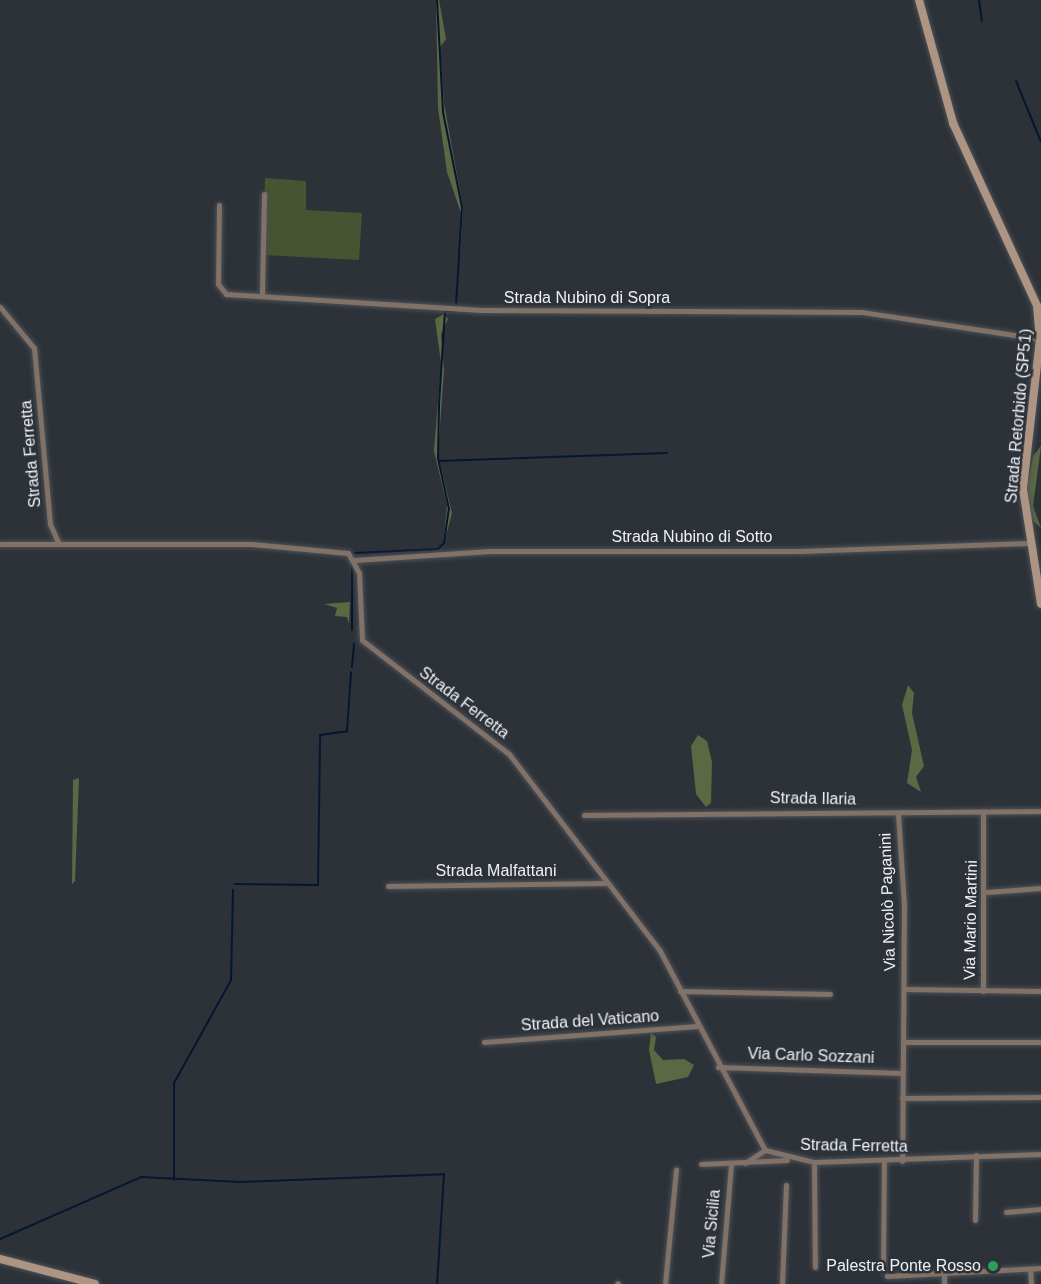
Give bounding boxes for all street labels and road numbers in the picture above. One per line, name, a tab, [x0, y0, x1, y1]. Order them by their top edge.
street label: Strada Nubino di Sopra	[504, 288, 670, 308]
street label: Strada Retorbido (SP51)	[1002, 328, 1036, 504]
street label: Strada Ferretta	[17, 400, 45, 508]
street label: Strada Nubino di Sotto	[612, 527, 772, 547]
street label: Strada Ferretta	[415, 663, 513, 743]
street label: Strada Ilaria	[770, 789, 856, 809]
street label: Via Nicolò Paganini	[876, 832, 900, 972]
street label: Via Mario Martini	[960, 860, 982, 980]
street label: Strada Malfattani	[436, 861, 556, 881]
street label: Strada del Vaticano	[520, 1007, 660, 1035]
street label: Via Carlo Sozzani	[747, 1044, 875, 1068]
street label: Strada Ferretta	[800, 1135, 908, 1157]
street label: Via Sicilia	[699, 1189, 725, 1259]

